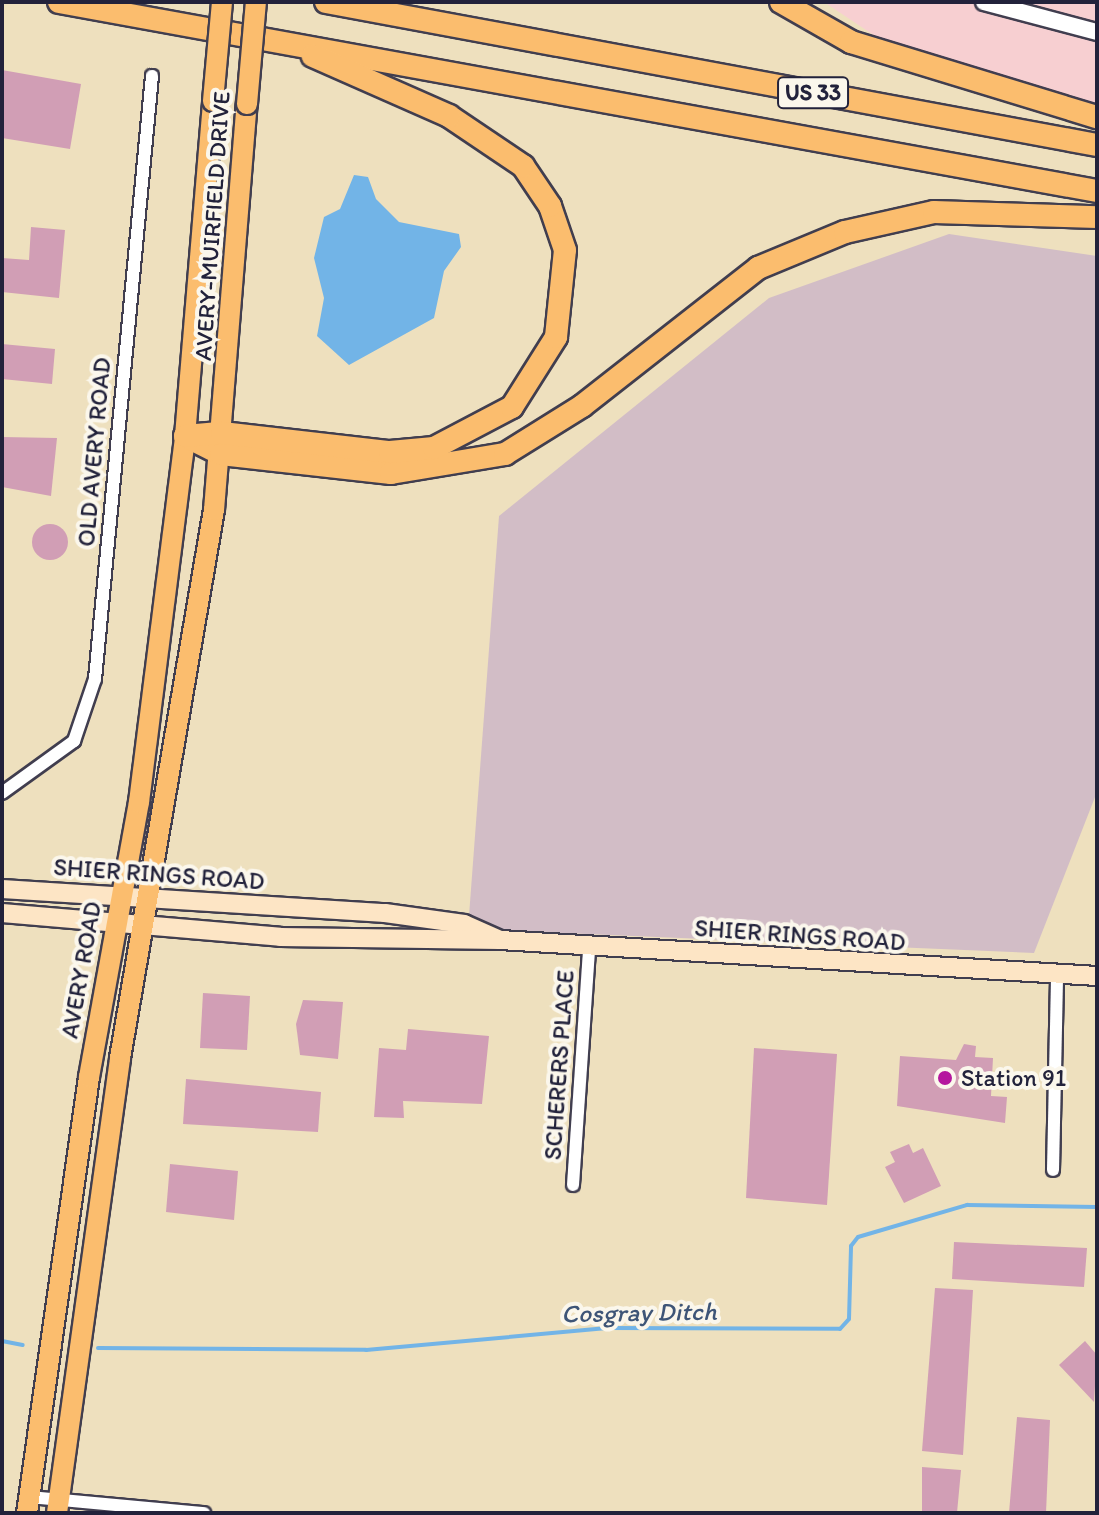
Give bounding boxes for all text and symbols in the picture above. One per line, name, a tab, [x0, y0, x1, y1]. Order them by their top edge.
road number: US 33	[777, 75, 849, 111]
street label: AVERY-MUIRFIELD DRIVE	[188, 90, 236, 362]
street label: OLD AVERY ROAD	[71, 357, 117, 547]
street label: SHIER RINGS ROAD	[53, 852, 265, 896]
street label: AVERY ROAD	[55, 899, 107, 1041]
street label: SHIER RINGS ROAD	[694, 913, 906, 957]
street label: SCHERERS PLACE	[538, 969, 580, 1161]
place label: Station 91	[961, 1064, 1066, 1092]
marker: Station 91	[936, 1069, 954, 1087]
water label: Cosgray Ditch	[561, 1296, 717, 1330]

